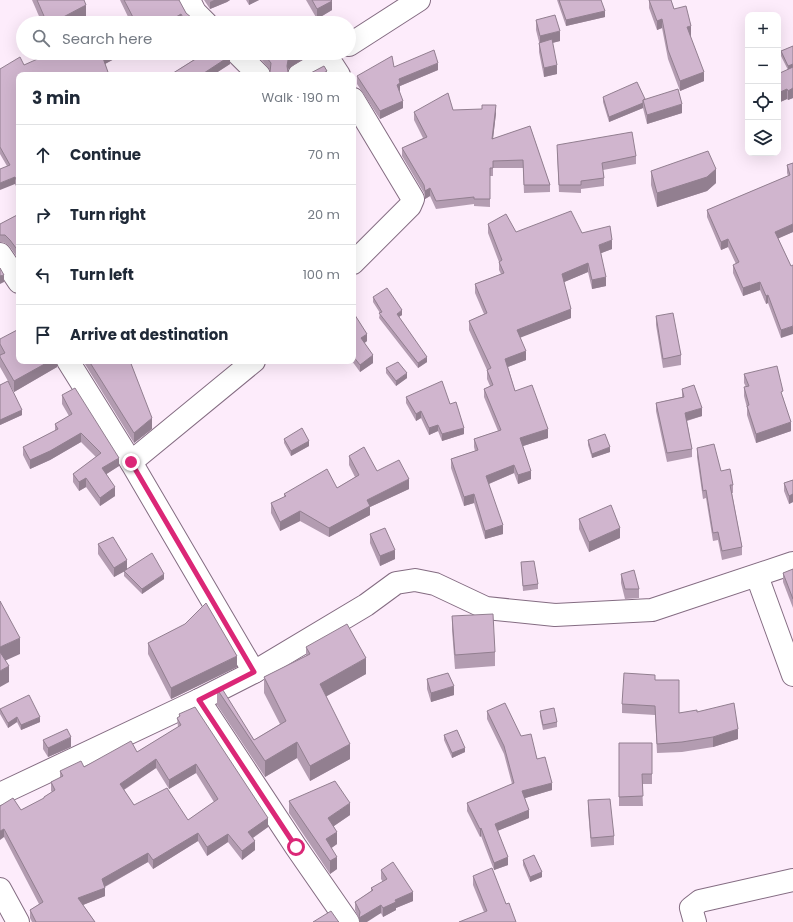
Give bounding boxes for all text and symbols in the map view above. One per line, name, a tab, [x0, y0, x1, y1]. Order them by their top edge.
map controls	[745, 12, 781, 156]
button: +	[745, 12, 781, 48]
search box	[16, 16, 356, 60]
icon: search	[30, 27, 52, 49]
text: Search here	[62, 28, 152, 49]
button: −	[745, 48, 781, 84]
button: locate	[745, 84, 781, 120]
text: 3 min	[32, 86, 80, 110]
text: Walk · 190 m	[262, 88, 340, 107]
button: layers	[745, 120, 781, 156]
icon: ahead	[32, 144, 54, 166]
text: Continue	[70, 144, 141, 165]
text: 70 m	[308, 145, 340, 164]
icon: right	[32, 204, 54, 226]
text: Turn right	[70, 204, 146, 225]
text: 20 m	[307, 205, 340, 224]
icon: left	[32, 264, 54, 286]
text: Turn left	[70, 264, 134, 285]
text: 100 m	[303, 265, 340, 284]
icon: arrive	[32, 324, 54, 346]
text: Arrive at destination	[70, 324, 228, 345]
route end	[122, 453, 140, 471]
route start	[287, 838, 305, 856]

